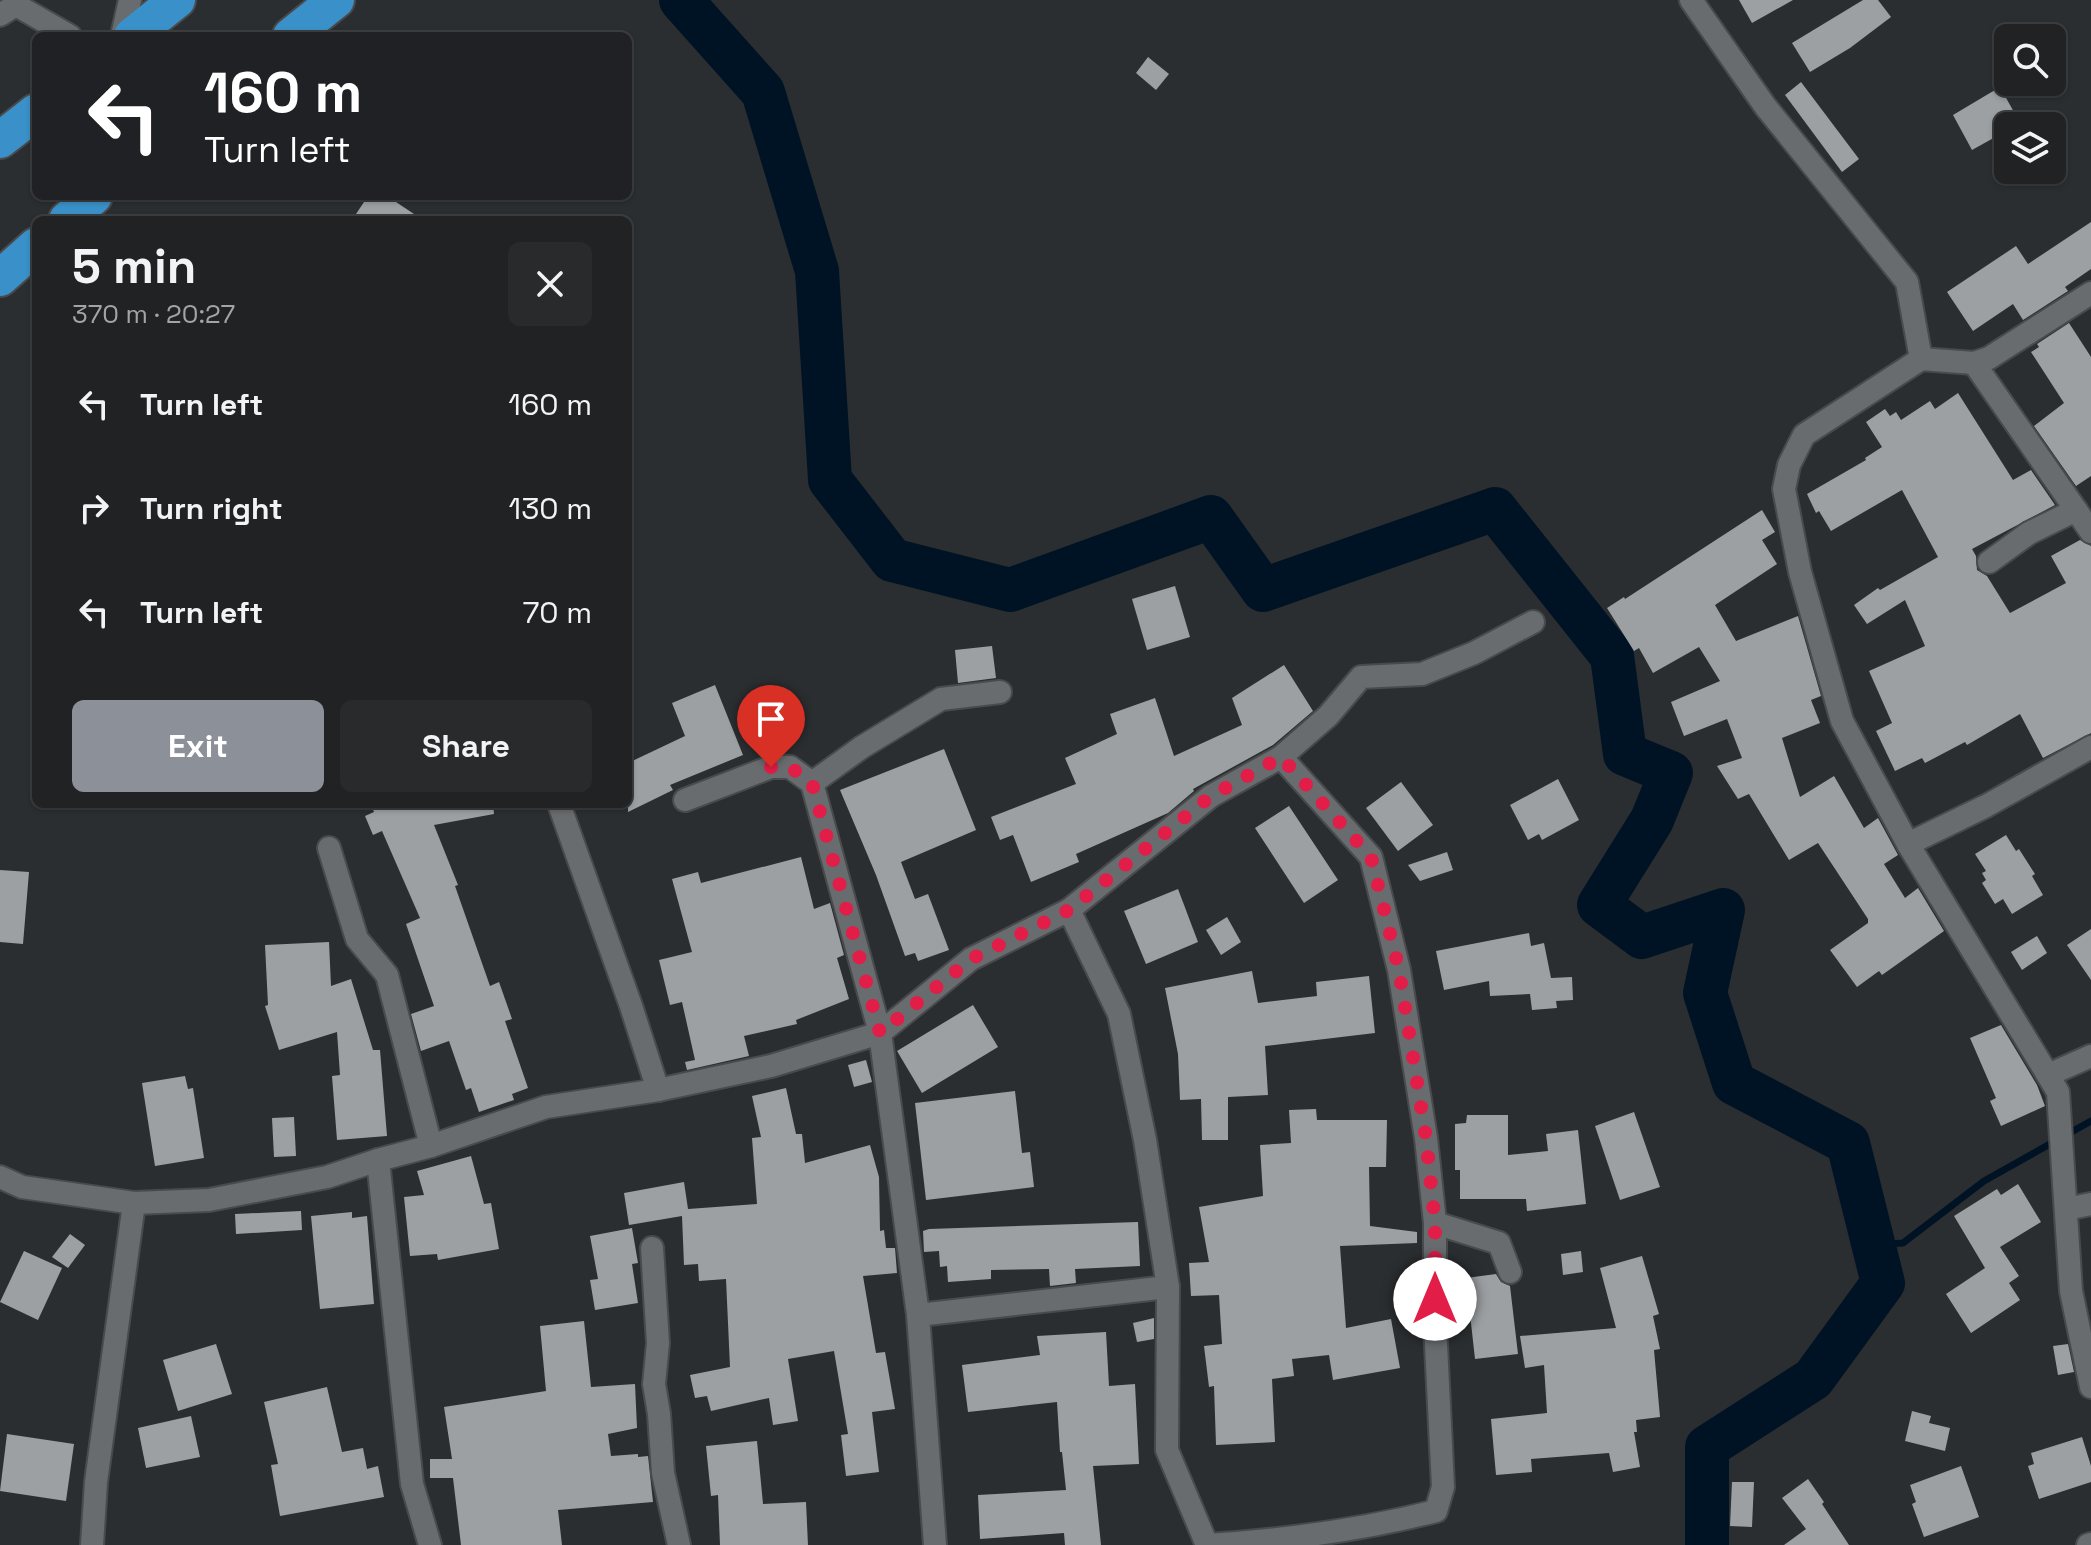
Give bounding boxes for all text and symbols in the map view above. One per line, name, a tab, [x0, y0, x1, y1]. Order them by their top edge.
map controls	[1994, 24, 2066, 184]
button: search	[1994, 24, 2066, 96]
text: 160 m	[204, 57, 362, 128]
icon: left	[72, 64, 176, 168]
button: layers	[1994, 112, 2066, 184]
text: Turn left	[204, 127, 351, 173]
text: 5 min	[72, 236, 196, 297]
button: close	[508, 242, 592, 326]
text: 370 m · 20:27	[72, 297, 235, 331]
icon: left	[72, 382, 116, 426]
text: Turn left	[140, 385, 263, 424]
text: 160 m	[508, 385, 592, 424]
icon: right	[72, 486, 116, 530]
text: Turn right	[140, 489, 283, 528]
text: 130 m	[509, 489, 592, 528]
icon: left	[72, 590, 116, 634]
text: Turn left	[140, 593, 263, 632]
text: 70 m	[523, 593, 592, 632]
pin	[737, 685, 805, 767]
icon: arrive	[749, 697, 793, 741]
button: Exit	[72, 700, 324, 792]
button: Share	[340, 700, 592, 792]
position arrow	[1393, 1257, 1477, 1341]

